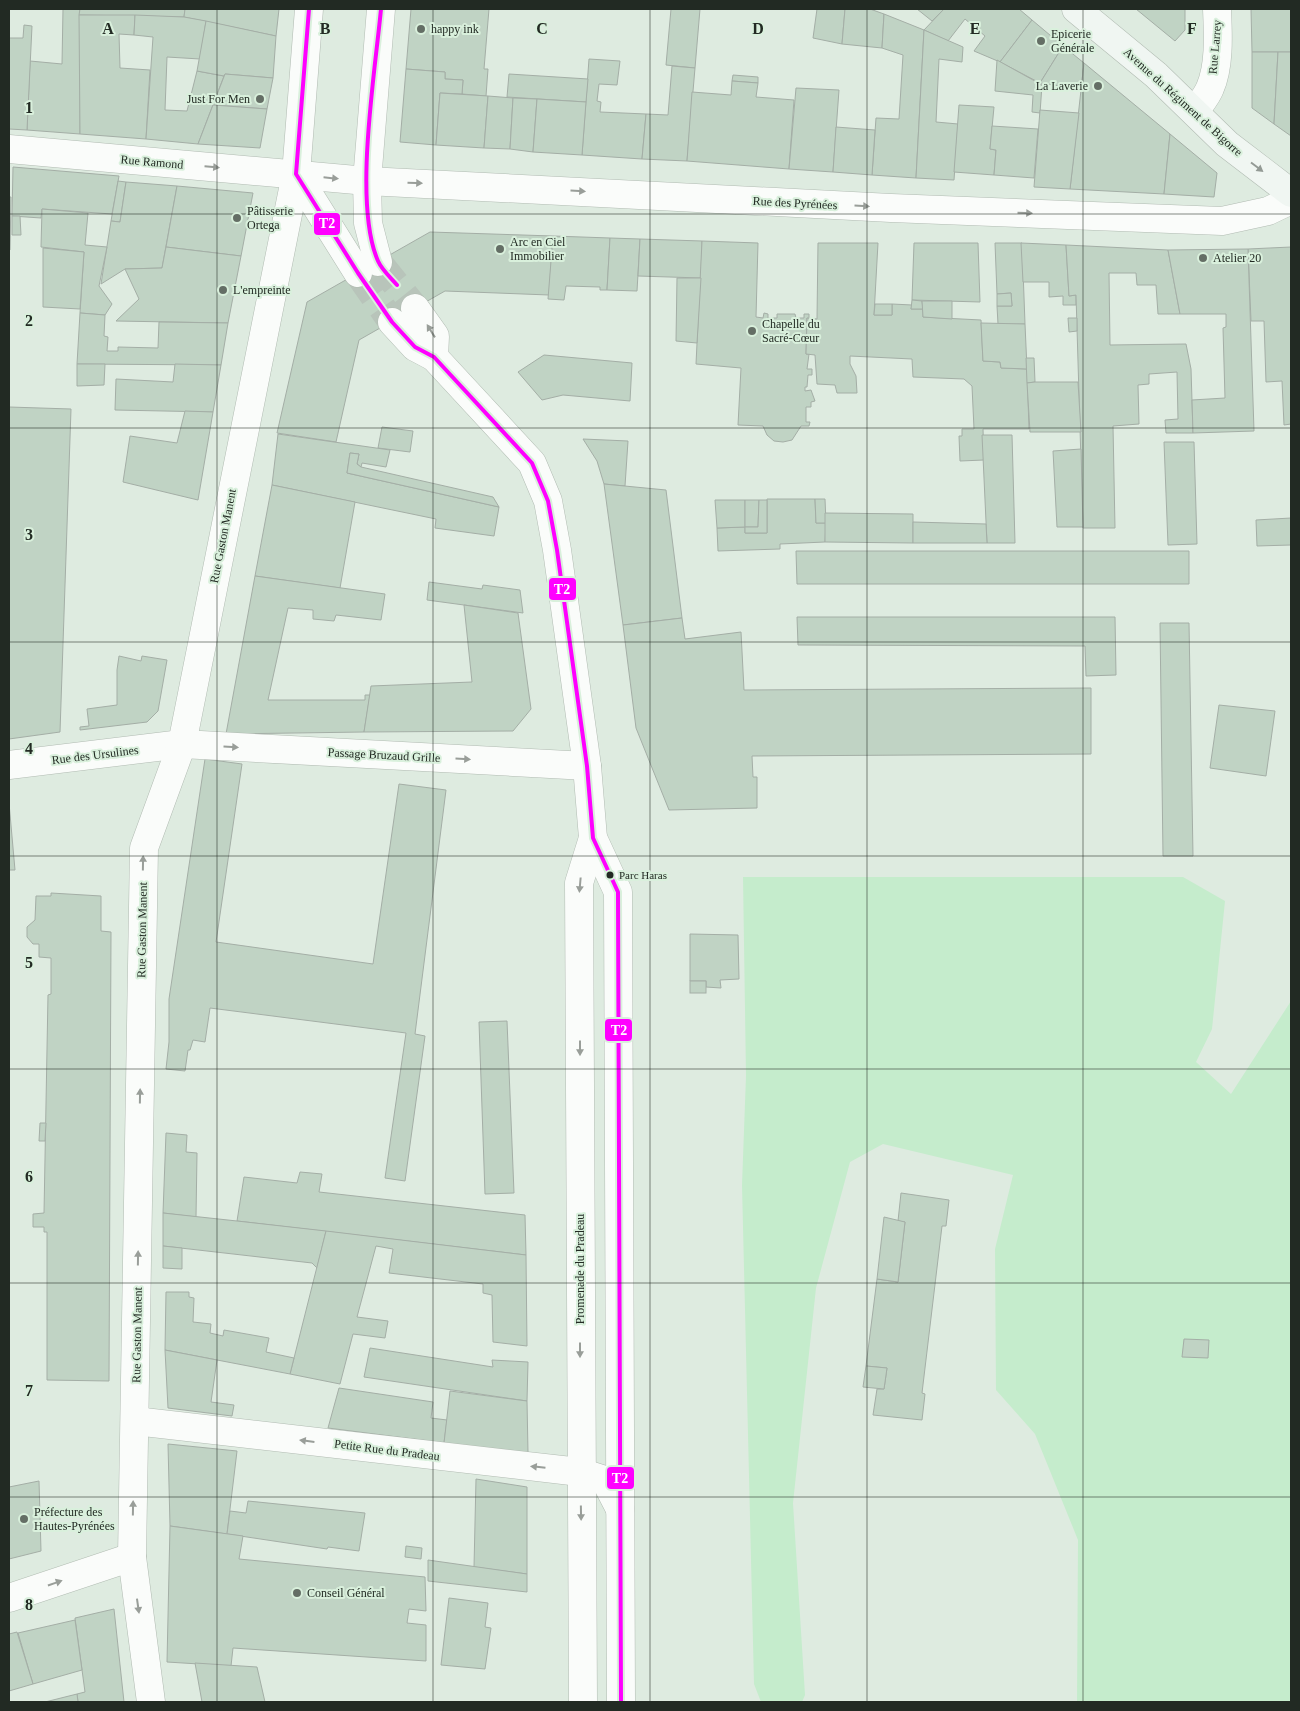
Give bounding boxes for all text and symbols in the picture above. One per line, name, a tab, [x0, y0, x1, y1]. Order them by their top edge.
street label: Rue Larrey	[1206, 19, 1224, 75]
text: A	[102, 20, 114, 37]
text: B	[320, 20, 331, 37]
text: C	[536, 20, 548, 37]
text: D	[752, 20, 764, 37]
text: E	[970, 20, 980, 37]
text: F	[1187, 20, 1197, 37]
place label: happy ink	[431, 22, 479, 36]
marker: happy ink	[415, 23, 427, 35]
place label: Epicerie Générale	[1051, 27, 1094, 55]
marker: Epicerie Générale	[1035, 35, 1047, 47]
street label: Avenue du Régiment de Bigorre	[1121, 45, 1245, 159]
place label: La Laverie	[1036, 79, 1088, 93]
marker: La Laverie	[1092, 80, 1104, 92]
place label: Just For Men	[187, 92, 250, 106]
marker: Just For Men	[254, 93, 266, 105]
text: 1	[25, 99, 33, 116]
street label: Rue Ramond	[120, 152, 184, 172]
one-way arrow	[1250, 162, 1263, 173]
one-way arrow	[204, 163, 220, 171]
one-way arrow	[324, 174, 340, 182]
one-way arrow	[408, 179, 424, 187]
one-way arrow	[570, 188, 586, 196]
street label: Rue des Pyrénées	[752, 194, 838, 212]
one-way arrow	[855, 203, 871, 211]
place label: Pâtisserie Ortega	[247, 204, 293, 232]
one-way arrow	[1017, 209, 1033, 217]
marker: Pâtisserie Ortega	[231, 212, 243, 224]
line badge: T2	[313, 212, 341, 236]
text: T2	[319, 216, 335, 231]
place label: Arc en Ciel Immobilier	[510, 235, 566, 263]
marker: Arc en Ciel Immobilier	[494, 243, 506, 255]
place label: Atelier 20	[1213, 251, 1261, 265]
marker: Atelier 20	[1197, 252, 1209, 264]
place label: L'empreinte	[233, 283, 290, 297]
marker: L'empreinte	[217, 284, 229, 296]
text: 2	[25, 312, 33, 329]
place label: Chapelle du Sacré-Cœur	[762, 317, 820, 345]
one-way arrow	[426, 324, 435, 337]
marker: Chapelle du Sacré-Cœur	[746, 325, 758, 337]
street label: Rue Gaston Manent	[207, 487, 239, 584]
text: 3	[25, 526, 33, 543]
line badge: T2	[548, 577, 577, 601]
text: T2	[554, 582, 570, 597]
text: 4	[25, 740, 33, 757]
street label: Rue des Ursulines	[51, 743, 140, 767]
one-way arrow	[223, 743, 239, 751]
street label: Passage Bruzaud Grille	[327, 745, 441, 765]
one-way arrow	[455, 756, 471, 764]
one-way arrow	[139, 855, 147, 871]
place label: Parc Haras	[619, 869, 667, 881]
marker: Parc Haras	[605, 870, 615, 880]
one-way arrow	[576, 878, 584, 894]
street label: Rue Gaston Manent	[134, 881, 150, 978]
text: 5	[25, 954, 33, 971]
line badge: T2	[604, 1018, 633, 1042]
text: T2	[611, 1023, 627, 1038]
one-way arrow	[576, 1040, 584, 1056]
one-way arrow	[136, 1088, 144, 1104]
text: 6	[25, 1168, 33, 1185]
street label: Promenade du Pradeau	[573, 1214, 587, 1324]
one-way arrow	[134, 1250, 142, 1266]
street label: Rue Gaston Manent	[129, 1286, 145, 1383]
one-way arrow	[576, 1342, 584, 1358]
text: 7	[25, 1382, 33, 1399]
one-way arrow	[298, 1437, 314, 1445]
street label: Petite Rue du Pradeau	[333, 1437, 441, 1463]
one-way arrow	[529, 1463, 545, 1471]
line badge: T2	[606, 1466, 635, 1490]
text: T2	[612, 1471, 628, 1486]
one-way arrow	[129, 1500, 137, 1516]
place label: Préfecture des Hautes-Pyrénées	[34, 1505, 115, 1533]
one-way arrow	[577, 1505, 585, 1521]
marker: Préfecture des Hautes-Pyrénées	[18, 1513, 30, 1525]
one-way arrow	[48, 1579, 63, 1587]
place label: Conseil Général	[307, 1586, 385, 1600]
marker: Conseil Général	[291, 1587, 303, 1599]
text: 8	[25, 1596, 33, 1613]
one-way arrow	[134, 1598, 142, 1614]

